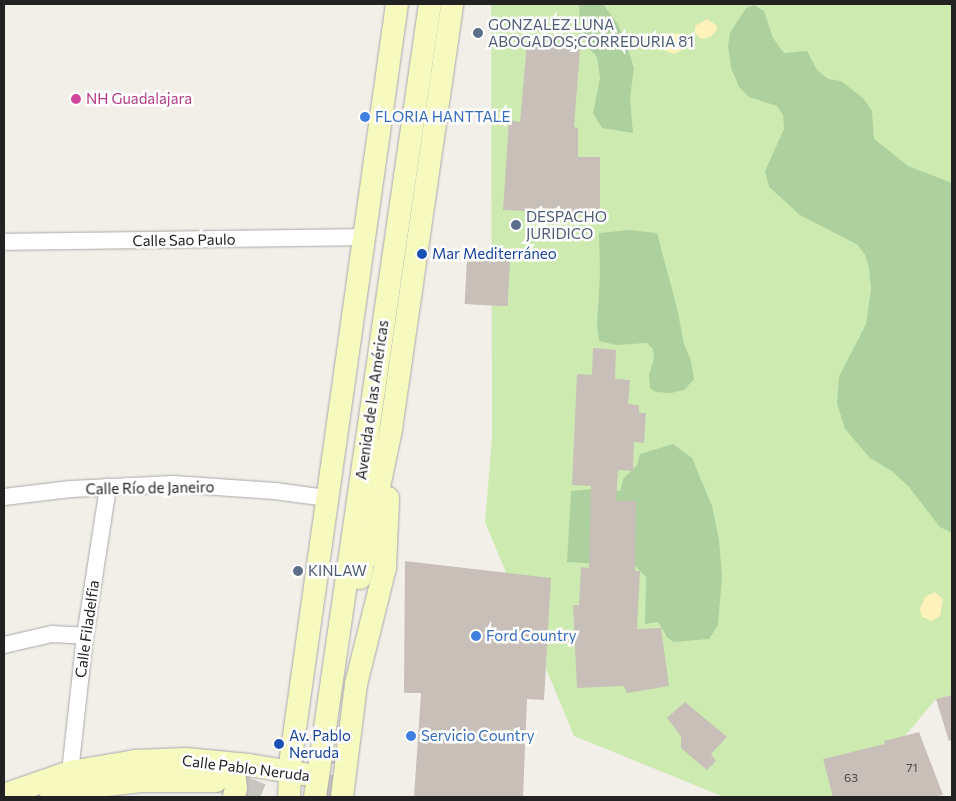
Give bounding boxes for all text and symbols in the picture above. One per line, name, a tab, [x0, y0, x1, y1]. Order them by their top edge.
place label: GONZALEZ LUNA ABOGADOS;CORREDURIA 81	[488, 15, 694, 50]
marker: GONZALEZ LUNA ABOGADOS;CORREDURIA 81	[472, 27, 484, 39]
place label: NH Guadalajara	[86, 90, 192, 108]
marker: NH Guadalajara	[70, 93, 82, 105]
place label: FLORIA HANTTALE	[375, 108, 510, 126]
marker: FLORIA HANTTALE	[359, 111, 371, 123]
place label: DESPACHO JURIDICO	[526, 207, 607, 242]
marker: DESPACHO JURIDICO	[510, 219, 522, 231]
street label: Calle Sao Paulo	[132, 230, 236, 250]
place label: Mar Mediterráneo	[432, 245, 557, 263]
marker: Mar Mediterráneo	[416, 248, 428, 260]
street label: Avenida de las Américas	[352, 319, 392, 481]
street label: Calle Río de Janeiro	[85, 478, 215, 498]
place label: KINLAW	[308, 562, 367, 580]
marker: KINLAW	[292, 565, 304, 577]
street label: Calle Filadelfia	[71, 579, 103, 679]
place label: Ford Country	[486, 627, 577, 645]
marker: Ford Country	[470, 630, 482, 642]
place label: Av. Pablo Neruda	[289, 726, 351, 761]
place label: Servicio Country	[421, 727, 534, 745]
marker: Servicio Country	[405, 730, 417, 742]
marker: Av. Pablo Neruda	[273, 738, 285, 750]
street label: Calle Pablo Neruda	[181, 751, 311, 785]
house number: 71	[906, 761, 918, 775]
house number: 63	[844, 771, 858, 785]

